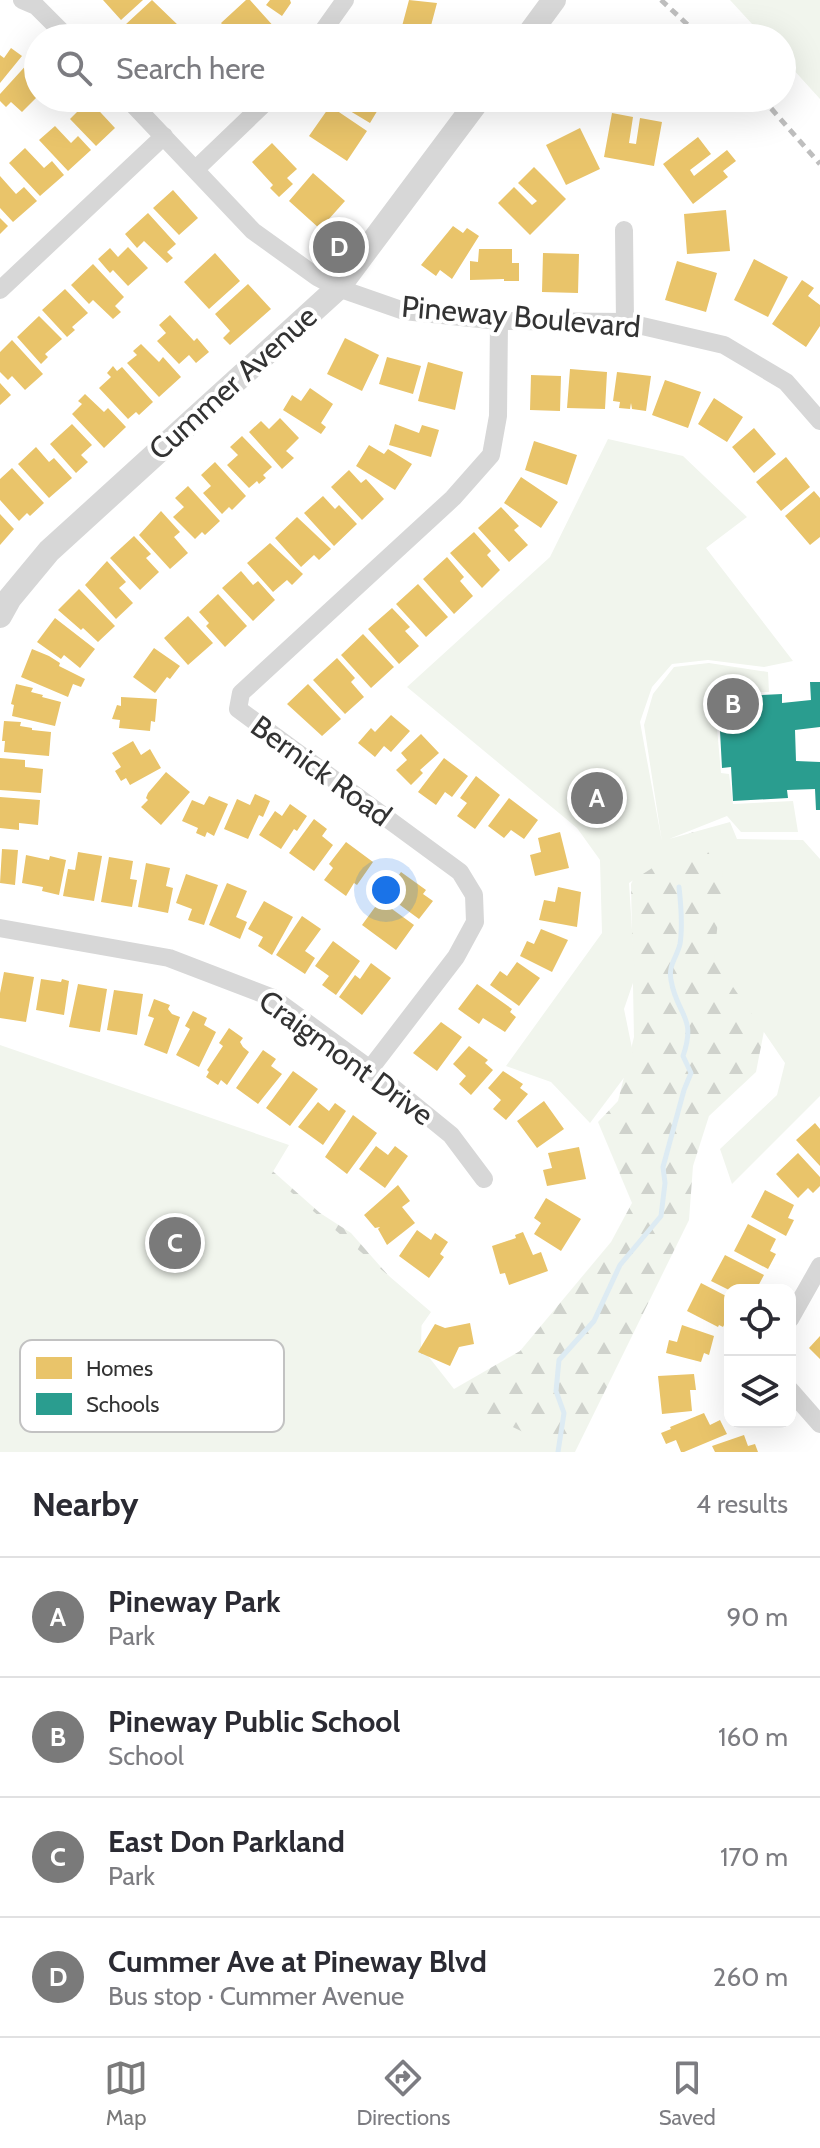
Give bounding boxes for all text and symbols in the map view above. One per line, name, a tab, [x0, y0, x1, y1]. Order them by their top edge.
search box	[24, 24, 796, 112]
icon: search	[52, 46, 96, 90]
text: Search here	[116, 50, 265, 87]
pin: D	[313, 217, 365, 277]
street label: Pineway Boulevard	[400, 288, 642, 345]
street label: Cummer Avenue	[141, 298, 324, 468]
pin: B	[707, 674, 759, 734]
street label: Bernick Road	[244, 707, 399, 834]
pin: A	[571, 768, 623, 828]
your location	[366, 870, 406, 910]
street label: Craigmont Drive	[252, 982, 441, 1133]
pin: C	[149, 1213, 201, 1273]
map controls	[724, 1284, 796, 1428]
button: locate	[724, 1284, 796, 1356]
legend	[20, 1340, 284, 1432]
text: Homes	[86, 1355, 153, 1382]
button: layers	[724, 1356, 796, 1428]
text: Schools	[86, 1391, 159, 1418]
text: Nearby	[32, 1483, 139, 1525]
text: 4 results	[696, 1488, 788, 1520]
text: Pineway Park	[108, 1583, 281, 1620]
text: A	[50, 1601, 66, 1633]
text: 90 m	[726, 1601, 788, 1633]
text: Park	[108, 1620, 155, 1652]
text: Pineway Public School	[108, 1703, 400, 1740]
text: B	[50, 1721, 66, 1753]
text: 160 m	[718, 1721, 788, 1753]
text: School	[108, 1740, 184, 1772]
text: East Don Parkland	[108, 1823, 345, 1860]
text: C	[50, 1841, 66, 1873]
text: 170 m	[720, 1841, 788, 1873]
text: Park	[108, 1860, 155, 1892]
text: Cummer Ave at Pineway Blvd	[108, 1943, 487, 1980]
text: D	[49, 1961, 67, 1993]
text: 260 m	[713, 1961, 788, 1993]
text: Bus stop · Cummer Avenue	[108, 1980, 404, 2012]
tab: Map	[104, 2056, 148, 2131]
tab: Directions	[356, 2056, 450, 2131]
tab: Saved	[659, 2056, 716, 2131]

